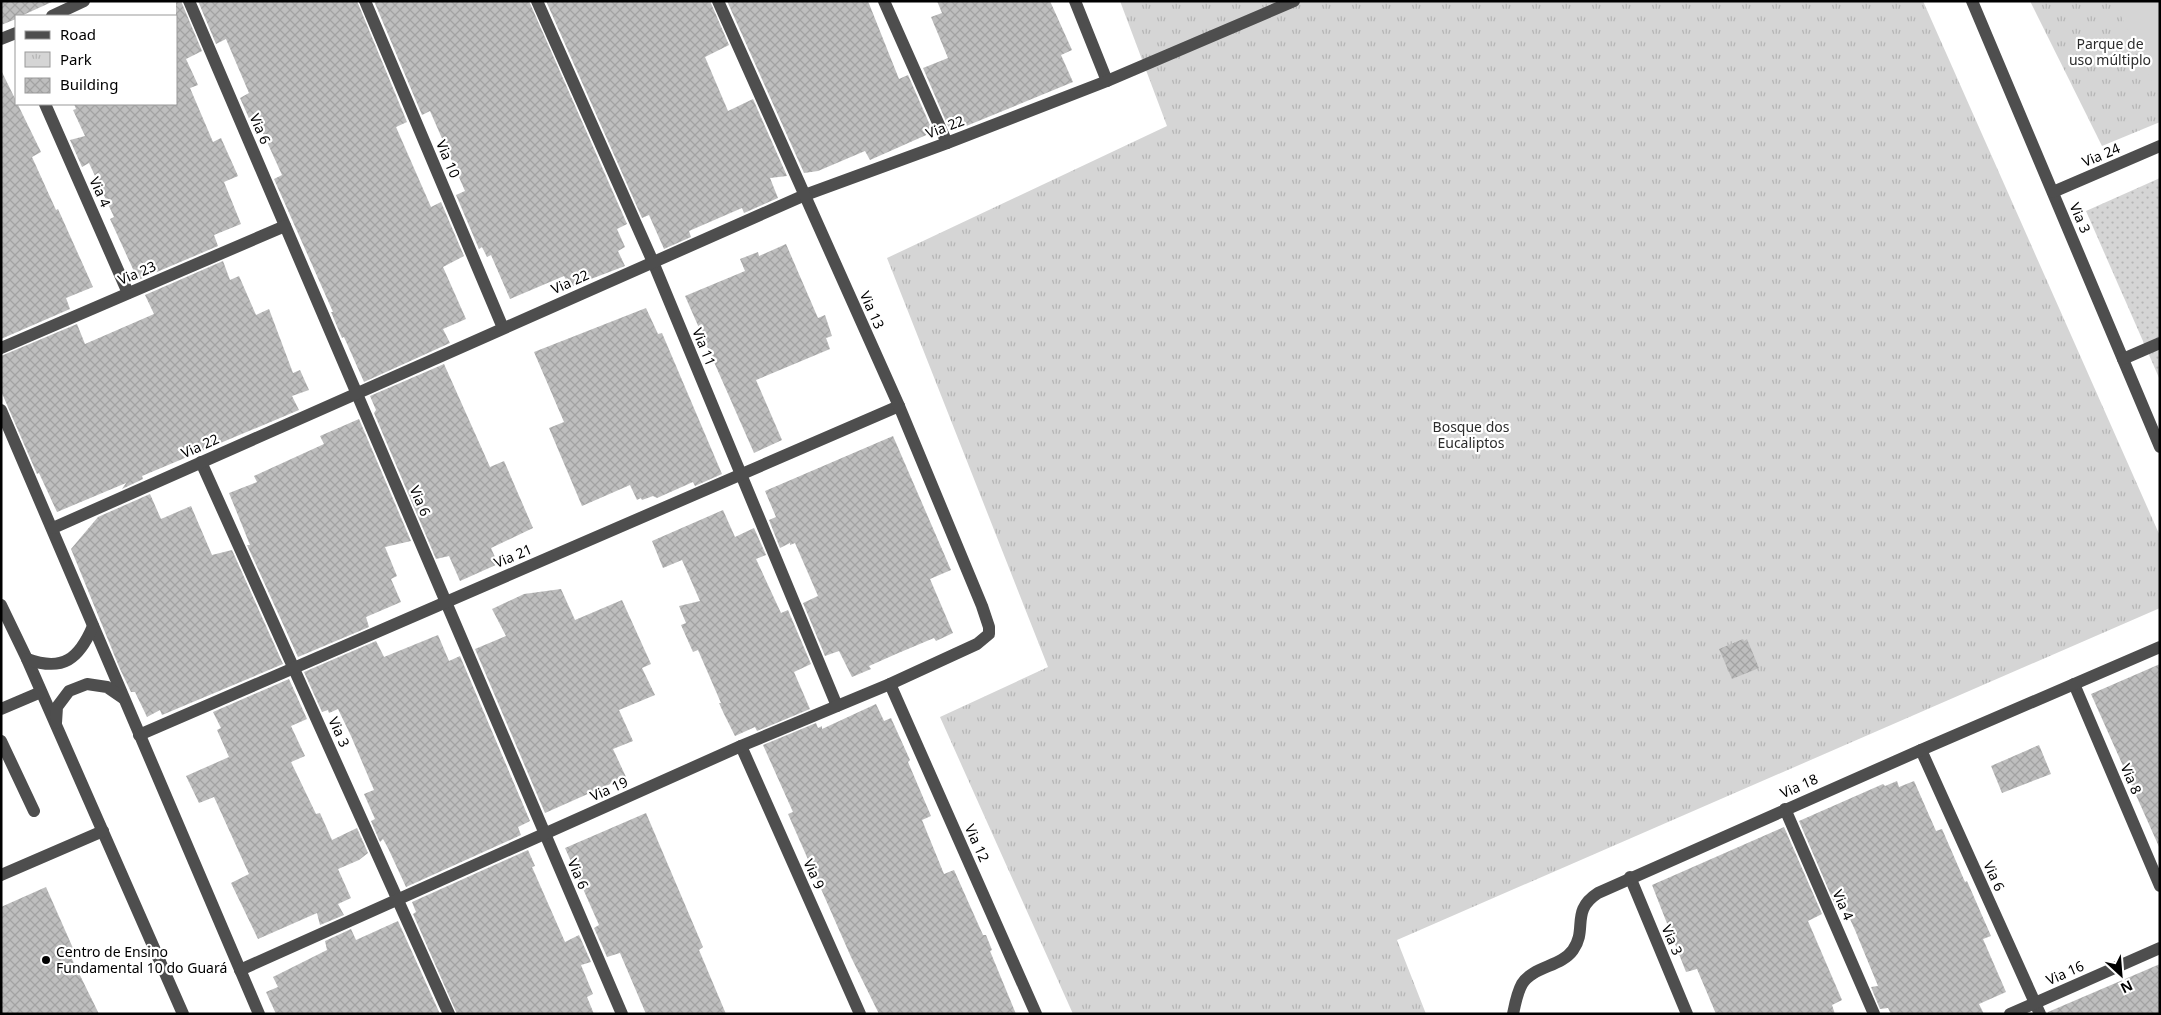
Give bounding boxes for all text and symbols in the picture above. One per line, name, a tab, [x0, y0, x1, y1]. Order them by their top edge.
legend	[15, 15, 178, 105]
text: Road	[60, 24, 96, 44]
park label: Parque de uso múltiplo	[2069, 34, 2151, 69]
text: Park	[60, 49, 92, 69]
text: Building	[60, 74, 118, 94]
street label: Via 6	[246, 111, 275, 147]
street label: Via 22	[923, 111, 967, 142]
street label: Via 10	[432, 137, 465, 181]
street label: Via 24	[2079, 138, 2123, 171]
street label: Via 4	[85, 174, 116, 210]
street label: Via 3	[2066, 200, 2095, 236]
street label: Via 23	[115, 256, 159, 289]
street label: Via 22	[548, 265, 592, 298]
street label: Via 13	[856, 288, 889, 332]
street label: Via 11	[688, 325, 721, 369]
park label: Bosque dos Eucaliptos	[1433, 417, 1510, 452]
street label: Via 22	[178, 429, 222, 462]
street label: Via 6	[406, 483, 435, 519]
street label: Via 21	[491, 539, 535, 572]
street label: Via 3	[324, 714, 355, 750]
street label: Via 8	[2117, 761, 2146, 797]
street label: Via 18	[1777, 769, 1821, 802]
street label: Via 19	[587, 772, 631, 805]
street label: Via 12	[961, 821, 994, 865]
street label: Via 6	[564, 856, 593, 892]
street label: Via 9	[799, 856, 830, 892]
street label: Via 6	[1979, 858, 2010, 894]
street label: Via 4	[1829, 887, 1858, 923]
street label: Via 3	[1658, 922, 1687, 958]
place label: Centro de Ensino Fundamental 10 do Guará	[56, 942, 227, 977]
north arrow	[2096, 950, 2146, 1000]
marker: Centro de Ensino Fundamental 10 do Guará	[40, 954, 52, 966]
street label: Via 16	[2043, 956, 2087, 989]
text: N	[2118, 976, 2136, 998]

